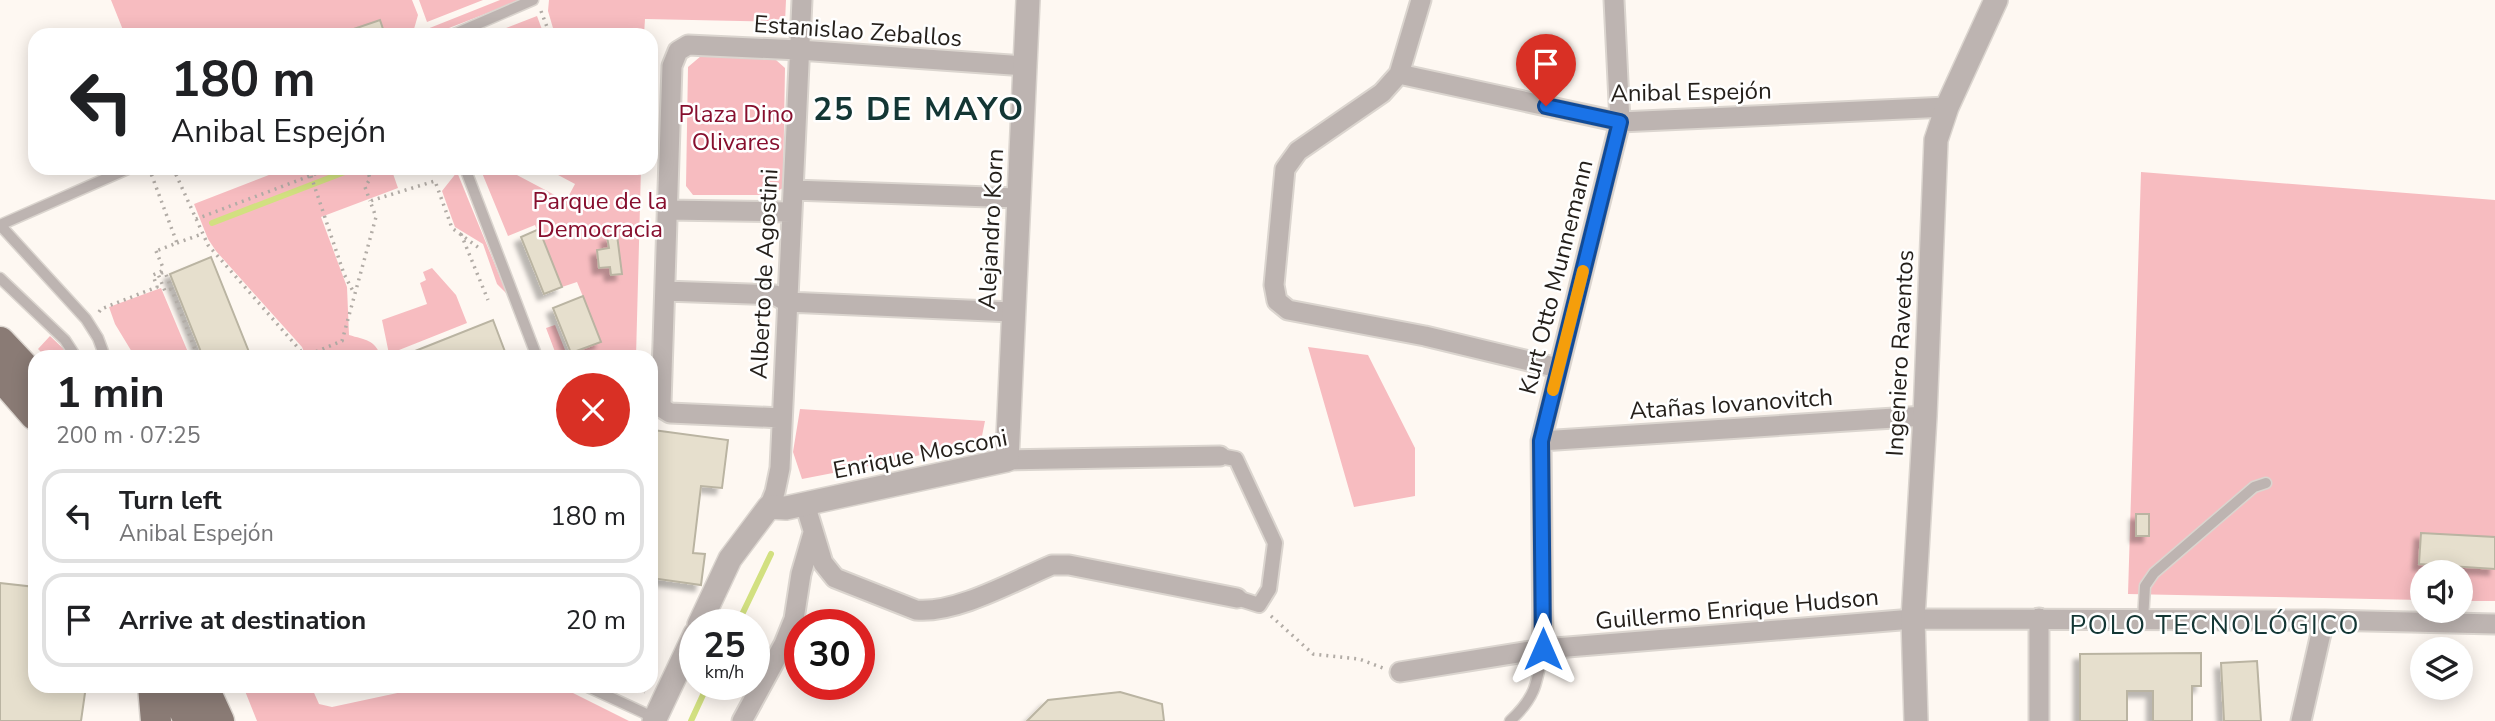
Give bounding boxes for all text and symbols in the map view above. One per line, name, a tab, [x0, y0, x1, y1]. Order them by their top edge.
street label: Estanislao Zeballos	[753, 8, 963, 54]
pin	[1516, 34, 1576, 106]
icon: arrive	[1527, 45, 1565, 83]
text: 180 m	[171, 46, 315, 113]
icon: left	[56, 56, 147, 147]
street label: Anibal Espejón	[1610, 75, 1772, 109]
district label: 25 DE MAYO	[813, 88, 1025, 131]
park label: Plaza Dino Olivares	[678, 98, 794, 158]
text: Anibal Espejón	[171, 110, 386, 153]
street label: Alejandro Korn	[971, 148, 1011, 310]
street label: Kurt Otto Munnemann	[1511, 156, 1601, 398]
street label: Alberto de Agostini	[743, 168, 785, 380]
park label: Parque de la Democracia	[533, 185, 667, 245]
street label: Ingeniero Raventos	[1879, 249, 1921, 457]
text: 1 min	[56, 365, 165, 422]
button: close	[556, 373, 630, 447]
street label: Atañas Iovanovitch	[1628, 381, 1834, 427]
text: 200 m · 07:25	[56, 420, 201, 451]
street label: Enrique Mosconi	[830, 421, 1010, 487]
text: Turn left	[119, 483, 222, 518]
icon: left	[60, 497, 98, 535]
text: 180 m	[550, 499, 626, 534]
text: Anibal Espejón	[119, 518, 274, 549]
map controls	[2410, 560, 2473, 700]
button: sound	[2410, 560, 2473, 623]
street label: Guillermo Enrique Hudson	[1594, 581, 1880, 637]
icon: arrive	[60, 601, 98, 639]
text: Arrive at destination	[119, 603, 366, 638]
text: 20 m	[566, 603, 626, 638]
district label: POLO TECNOLÓGICO	[2070, 608, 2360, 643]
speed limit sign: 30	[784, 609, 875, 700]
position arrow	[1506, 612, 1580, 686]
text: 25	[703, 622, 746, 669]
button: layers	[2410, 637, 2473, 700]
text: km/h	[705, 660, 744, 684]

